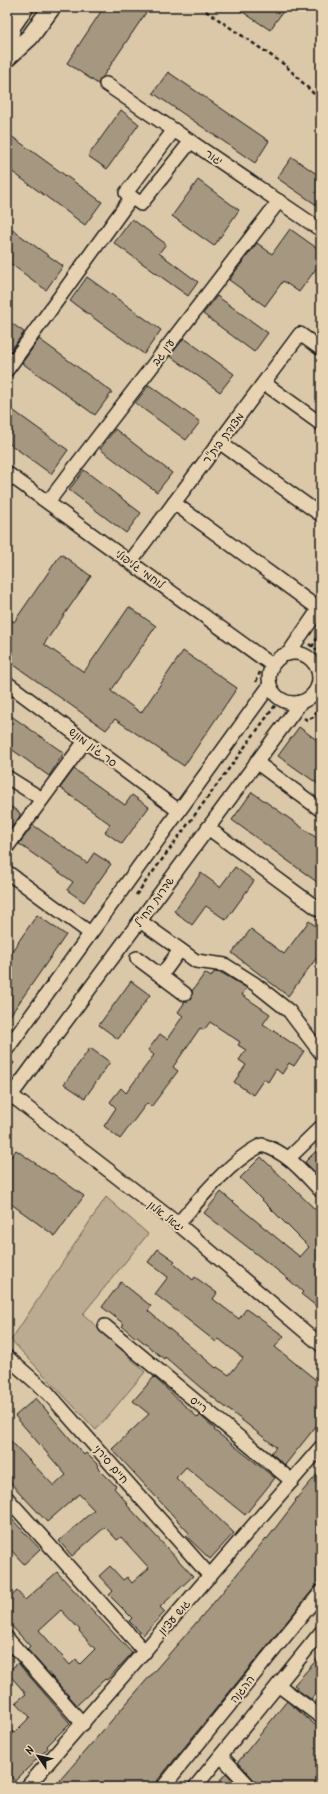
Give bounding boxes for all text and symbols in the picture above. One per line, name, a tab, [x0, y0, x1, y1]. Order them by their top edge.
street label: יגור	[201, 145, 226, 170]
street label: עין גב	[148, 335, 180, 370]
street label: מצודת בית"ר	[198, 409, 249, 468]
street label: לוחמי גליפולי	[111, 546, 168, 594]
street label: סר ג'ון מונש	[64, 724, 121, 772]
street label: שדרות החי"ל	[130, 873, 179, 932]
street label: יגאל אלון	[143, 1197, 187, 1237]
street label: רייס	[185, 1392, 211, 1418]
street label: חיים סירני	[88, 1441, 132, 1488]
street label: גוש עציון	[154, 1596, 195, 1639]
street label: ההגנה	[226, 1672, 260, 1708]
north arrow	[18, 1736, 58, 1776]
text: N	[21, 1743, 40, 1759]

